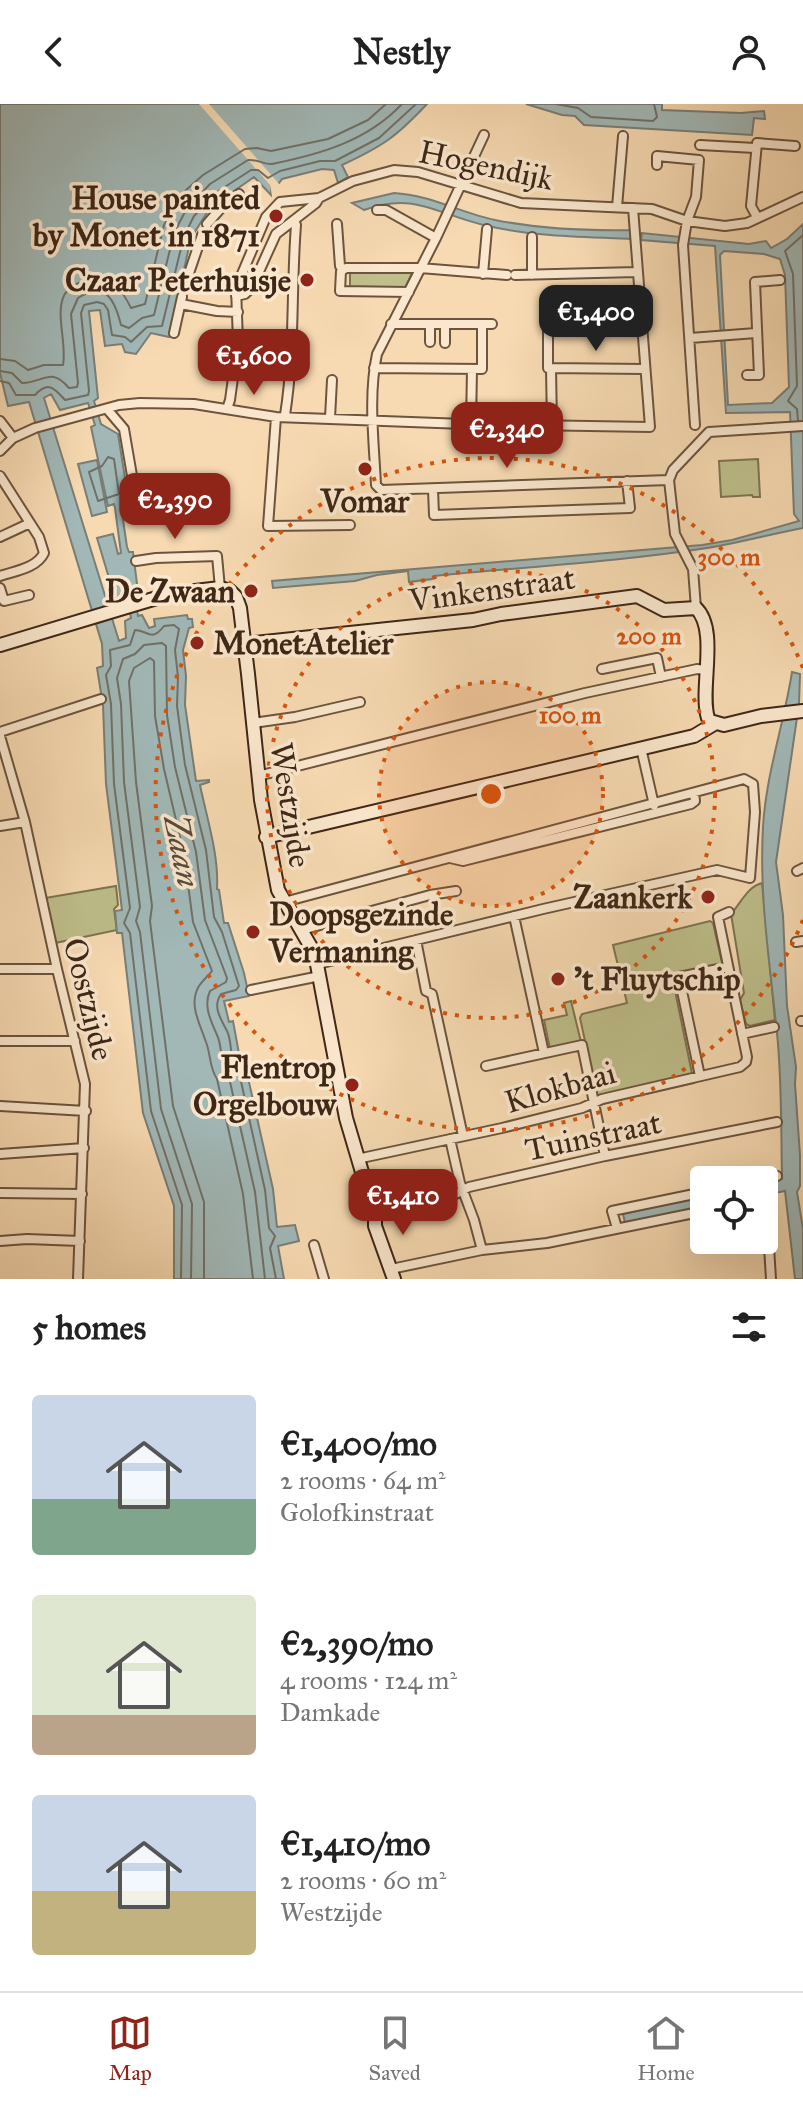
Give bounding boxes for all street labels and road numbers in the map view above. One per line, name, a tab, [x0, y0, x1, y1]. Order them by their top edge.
street label: Hogendijk	[415, 132, 557, 199]
street label: Vinkenstraat	[406, 559, 577, 621]
street label: Westzijde	[261, 740, 320, 870]
street label: Oostzijde	[55, 934, 123, 1064]
street label: Klokbaai	[500, 1053, 620, 1122]
street label: Tuinstraat	[522, 1103, 665, 1170]

